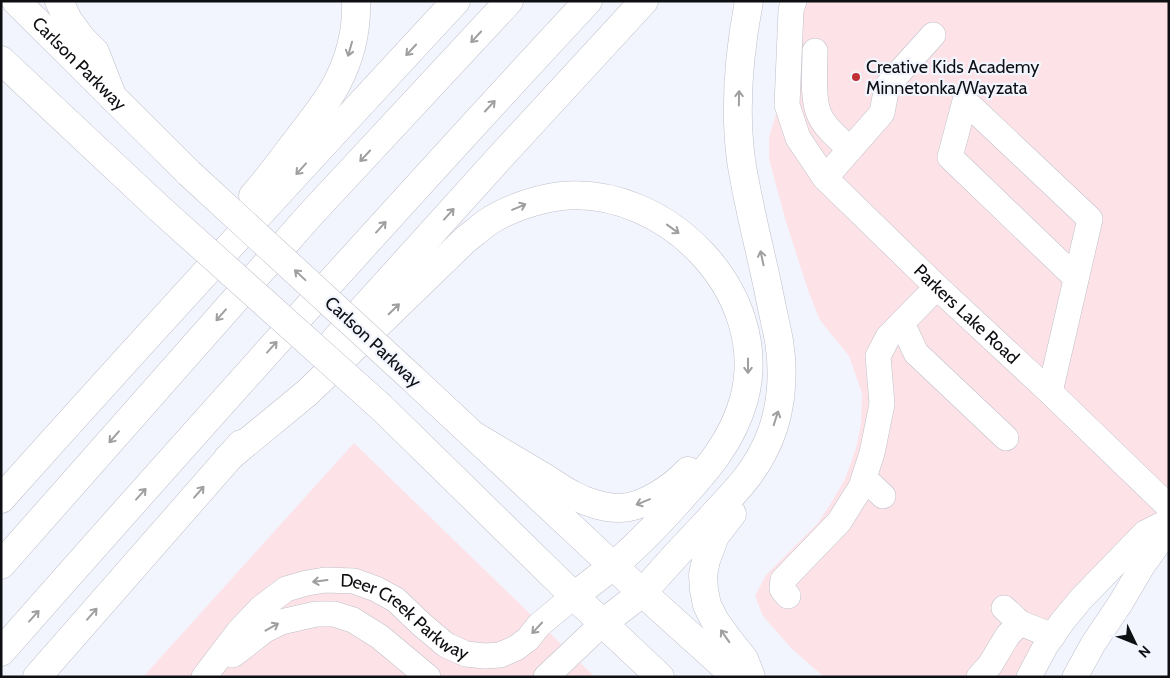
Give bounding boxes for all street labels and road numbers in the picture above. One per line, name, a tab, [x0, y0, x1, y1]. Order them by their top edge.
street label: Carlson Parkway	[27, 12, 131, 115]
street label: Parkers Lake Road	[909, 260, 1024, 369]
street label: Carlson Parkway	[320, 292, 426, 392]
street label: Deer Creek Parkway	[340, 570, 472, 665]

